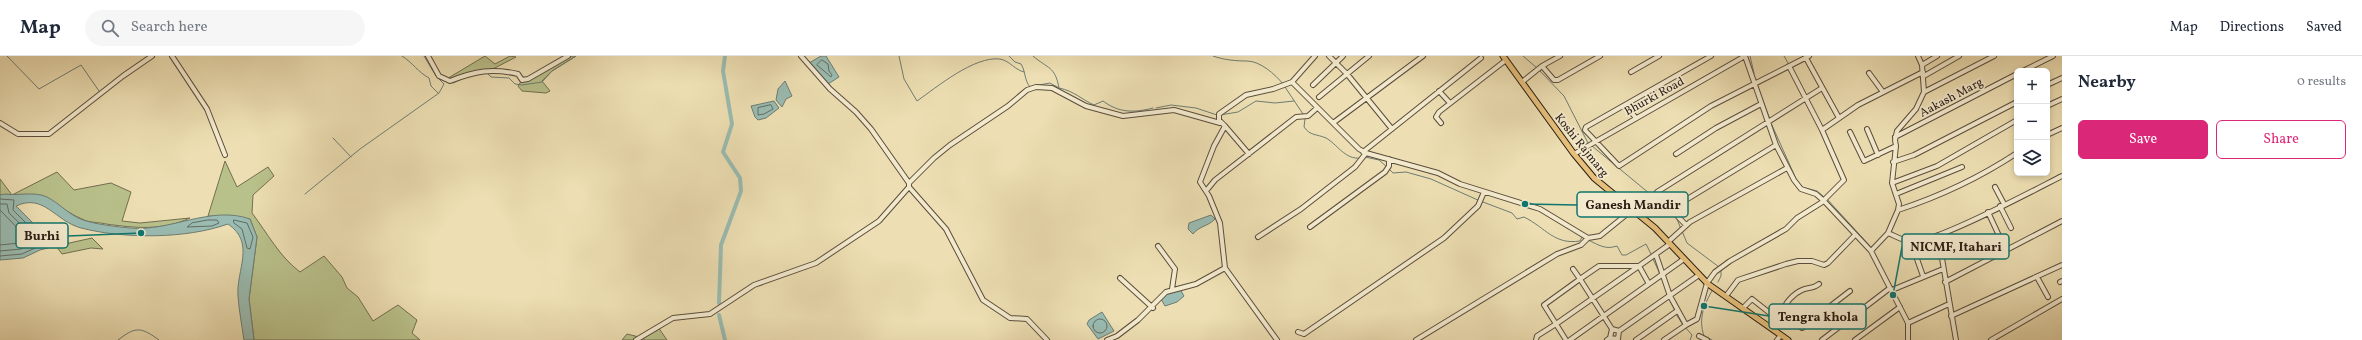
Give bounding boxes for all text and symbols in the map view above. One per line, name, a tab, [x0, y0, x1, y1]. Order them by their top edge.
search box	[85, 10, 365, 46]
text: Map	[20, 15, 61, 41]
icon: search	[99, 17, 121, 39]
text: Search here	[131, 17, 208, 38]
text: Map	[2170, 18, 2198, 37]
text: Directions	[2220, 18, 2284, 37]
text: Saved	[2306, 18, 2342, 37]
map controls	[2014, 68, 2050, 176]
button: +	[2014, 68, 2050, 104]
text: Nearby	[2078, 71, 2136, 94]
text: 0 results	[2297, 73, 2346, 91]
street label: Bhurki Road	[1622, 74, 1687, 120]
street label: Aakash Marg	[1917, 74, 1986, 121]
button: −	[2014, 104, 2050, 140]
street label: Koshi Rajmarg	[1551, 110, 1612, 181]
button: Save	[2078, 120, 2208, 159]
button: Share	[2216, 120, 2346, 159]
button: layers	[2014, 140, 2050, 176]
callout: Ganesh Mandir	[1577, 192, 1688, 217]
text: Ganesh Mandir	[1585, 197, 1681, 215]
callout: Burhi	[16, 223, 68, 248]
text: Burhi	[24, 228, 60, 246]
callout: NICMF, Itahari	[1902, 234, 2009, 259]
text: NICMF, Itahari	[1910, 239, 2002, 257]
callout: Tengra khola	[1769, 304, 1866, 329]
text: Tengra khola	[1778, 309, 1858, 327]

